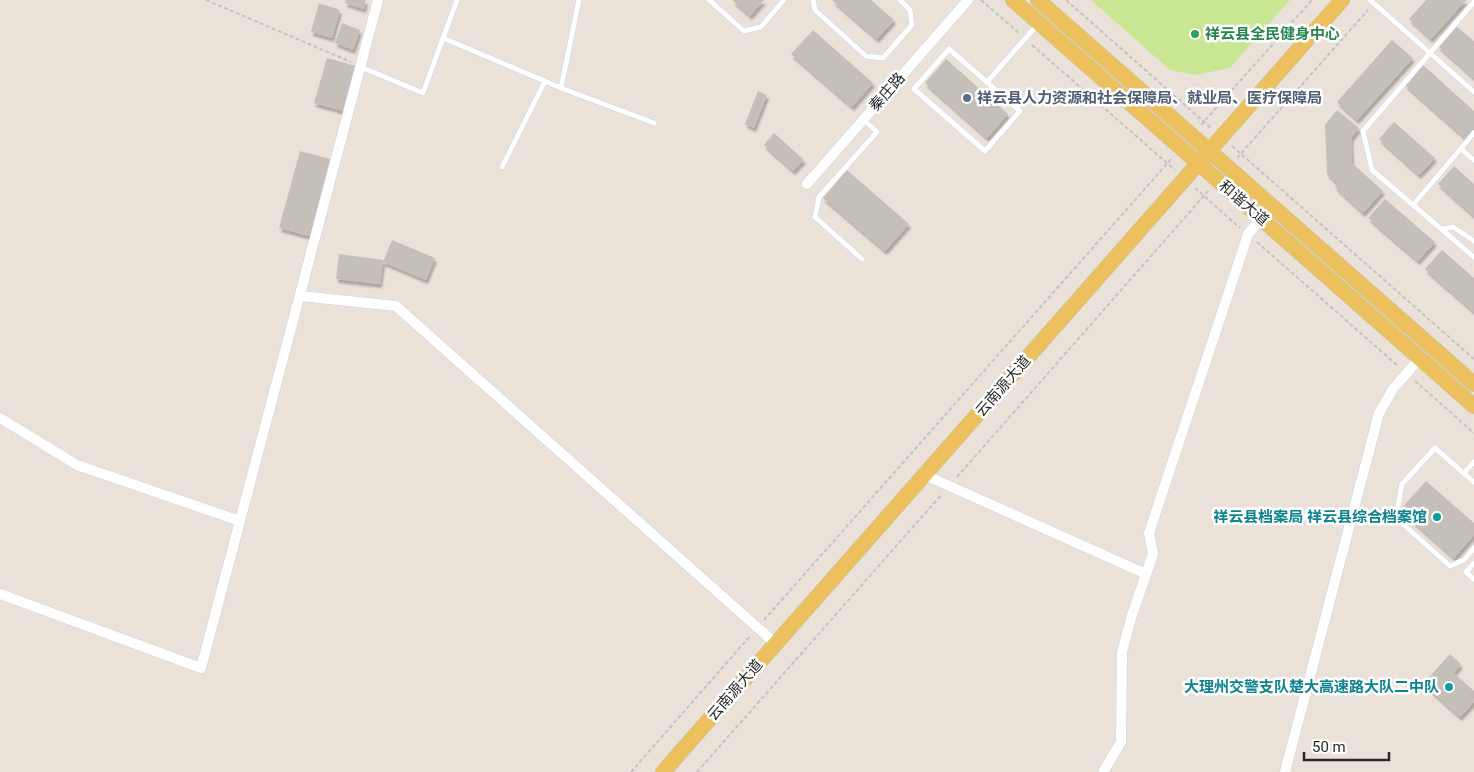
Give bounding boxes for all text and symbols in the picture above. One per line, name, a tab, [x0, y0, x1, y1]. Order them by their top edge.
place label: 祥云县全民健身中心	[1205, 25, 1340, 43]
marker: 祥云县全民健身中心	[1189, 28, 1201, 40]
street label: 秦庄路	[865, 69, 909, 115]
place label: 祥云县人力资源和社会保障局、就业局、医疗保障局	[977, 89, 1322, 107]
marker: 祥云县人力资源和社会保障局、就业局、医疗保障局	[961, 92, 973, 104]
street label: 和谐大道	[1215, 177, 1273, 229]
street label: 云南源大道	[972, 352, 1034, 420]
place label: 祥云县档案局 祥云县综合档案馆	[1213, 508, 1427, 526]
marker: 祥云县档案局 祥云县综合档案馆	[1431, 511, 1443, 523]
street label: 云南源大道	[704, 656, 766, 724]
place label: 大理州交警支队楚大高速路大队二中队	[1184, 678, 1439, 696]
marker: 大理州交警支队楚大高速路大队二中队	[1443, 681, 1455, 693]
scale bar	[1304, 730, 1389, 762]
text: 50 m	[1312, 738, 1346, 756]

